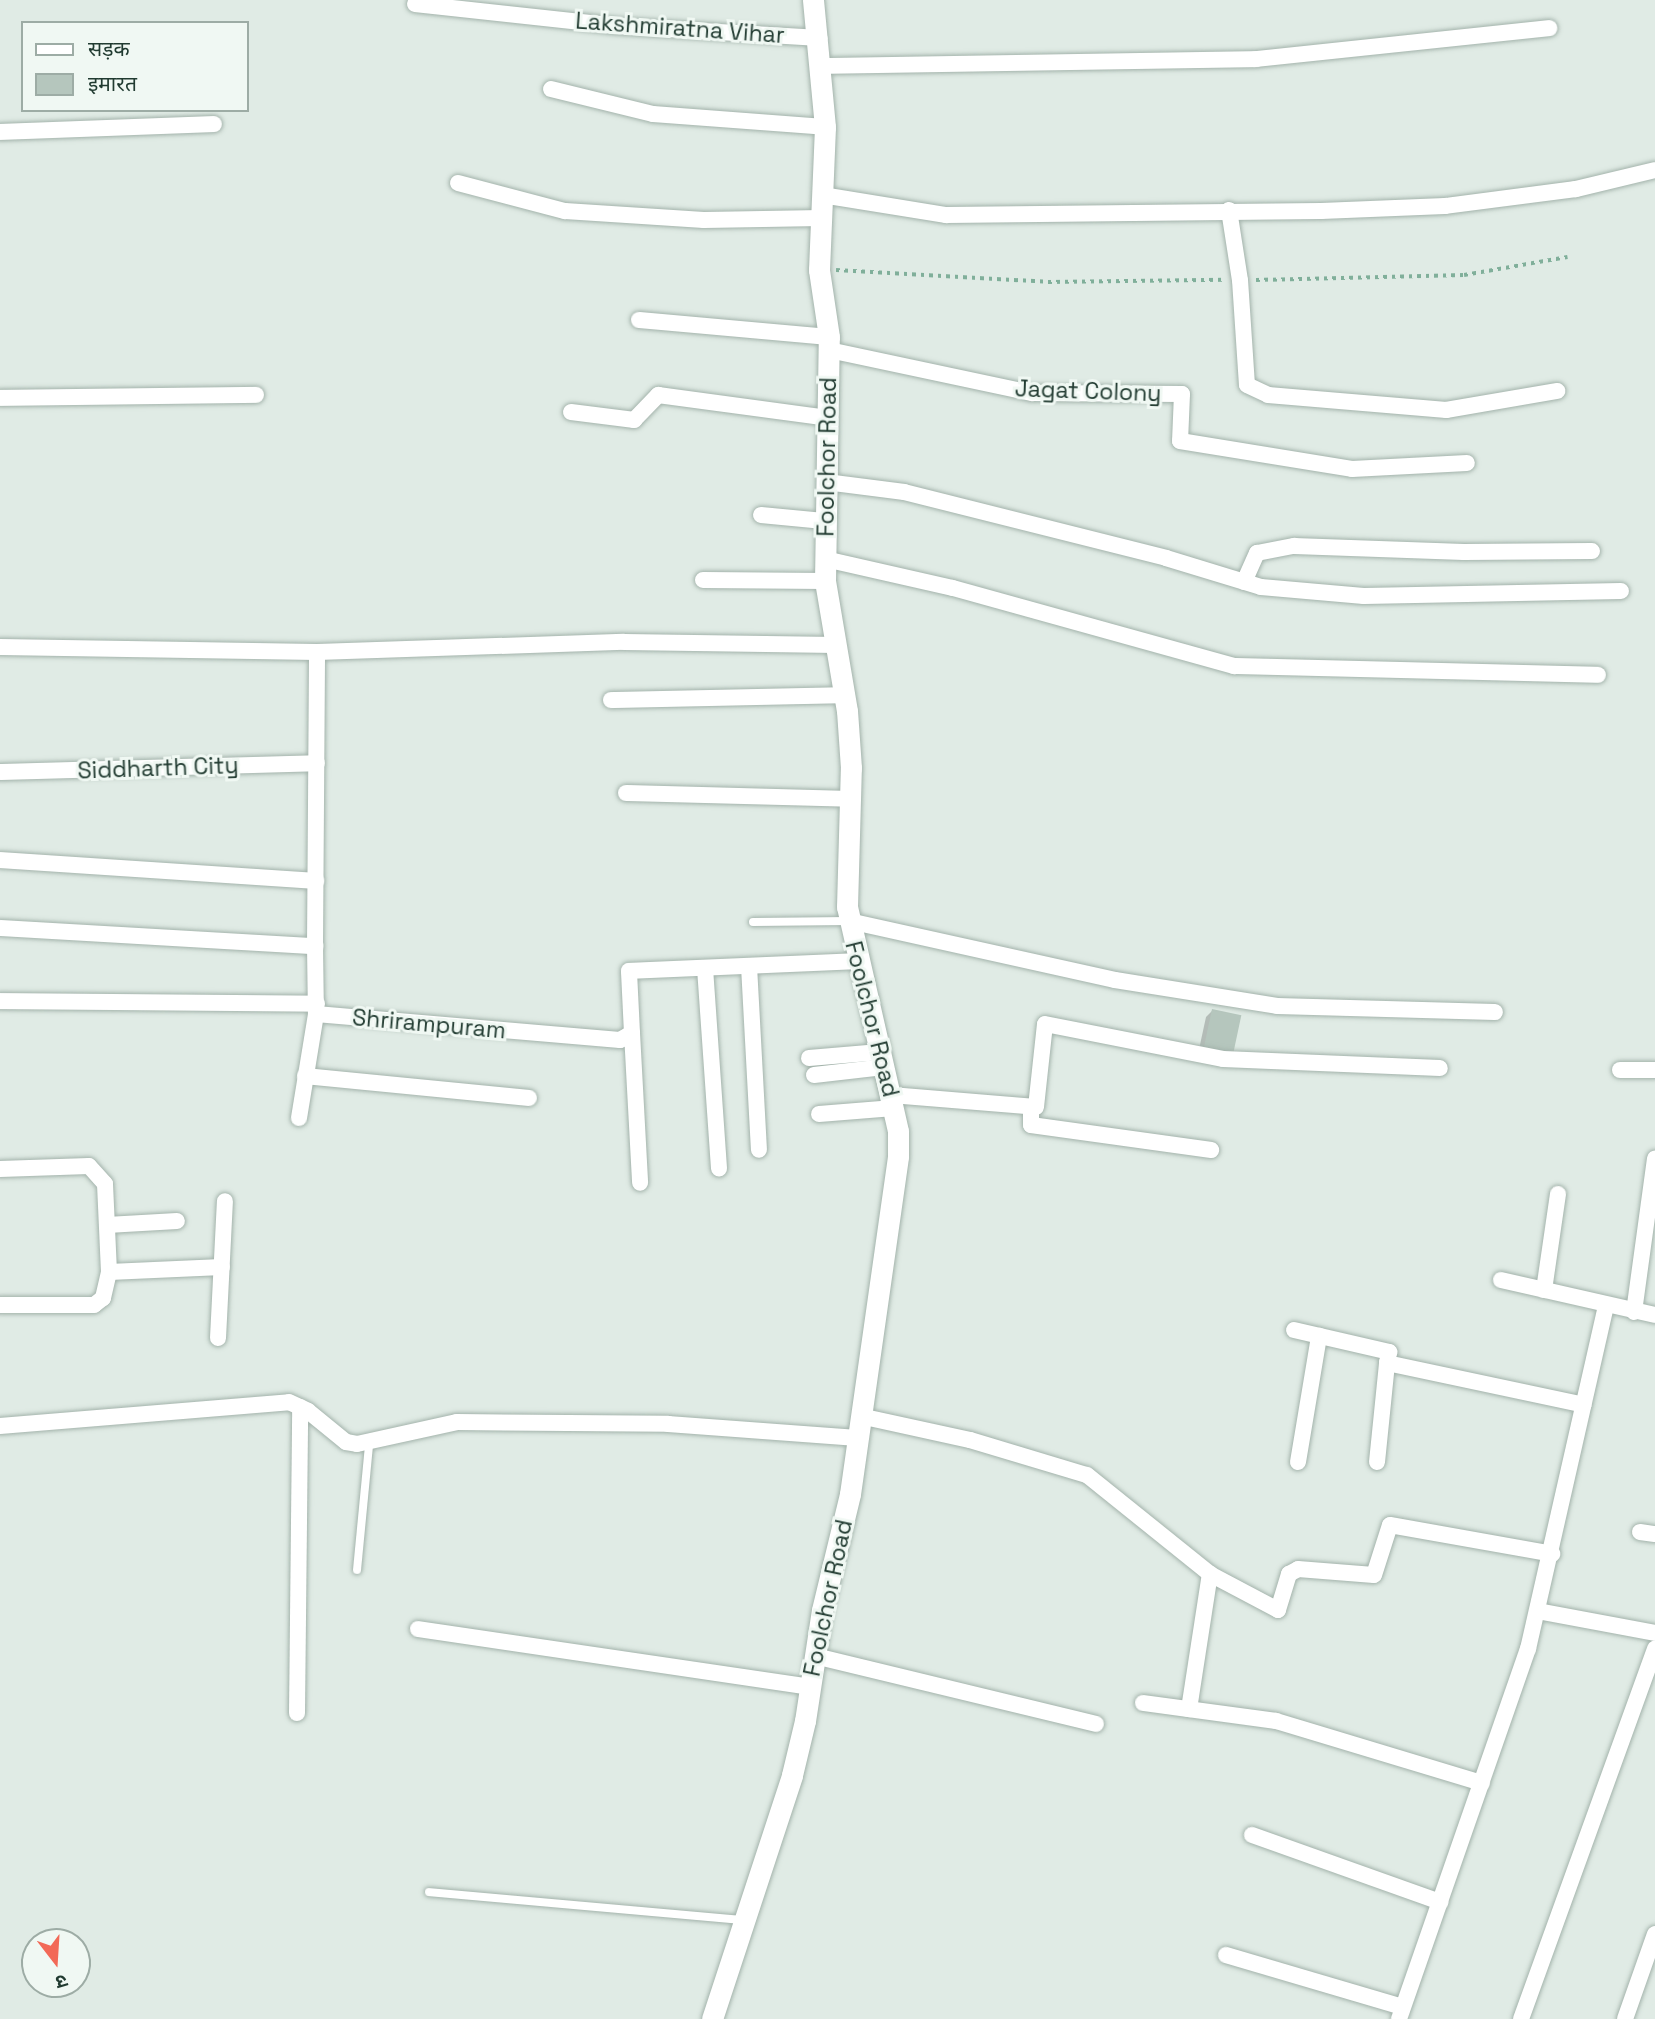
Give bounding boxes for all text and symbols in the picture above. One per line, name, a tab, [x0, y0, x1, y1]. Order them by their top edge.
street label: Lakshmiratna Vihar	[574, 7, 786, 49]
legend	[21, 21, 248, 112]
text: सड़क	[88, 35, 130, 62]
text: इमारत	[88, 70, 137, 97]
street label: Jagat Colony	[1014, 375, 1162, 407]
street label: Foolchor Road	[812, 377, 842, 537]
street label: Siddharth City	[77, 751, 239, 785]
street label: Foolchor Road	[839, 938, 905, 1100]
street label: Shrirampuram	[351, 1004, 507, 1044]
street label: Foolchor Road	[798, 1517, 858, 1679]
north arrow	[21, 1928, 91, 1998]
text: उ	[53, 1968, 71, 1995]

